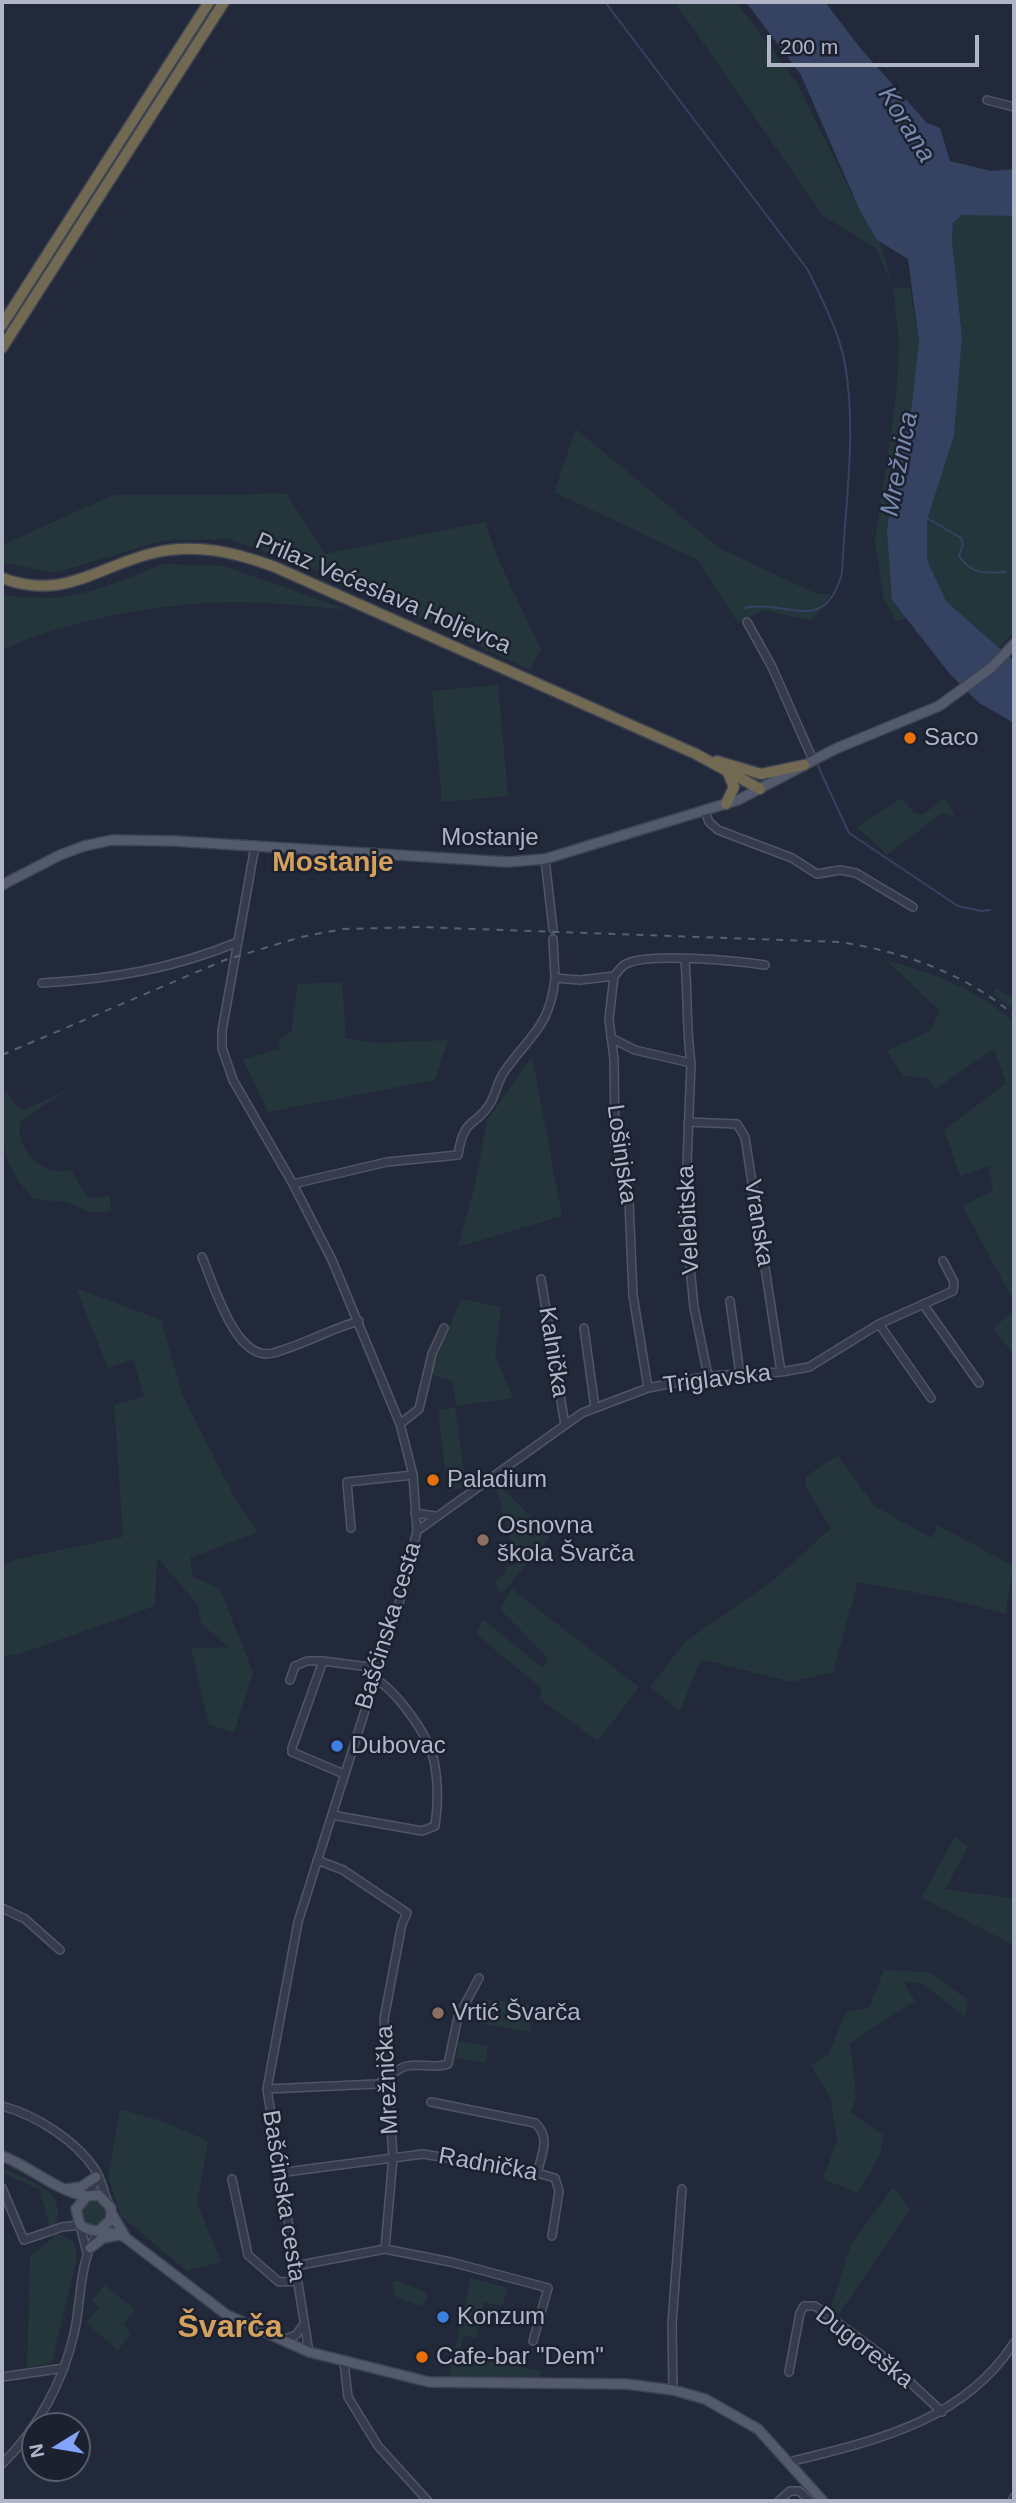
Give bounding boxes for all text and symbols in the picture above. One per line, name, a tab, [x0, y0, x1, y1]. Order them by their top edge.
scale bar	[771, 21, 983, 65]
text: 200 m	[780, 35, 838, 58]
water label: Korana	[871, 81, 941, 169]
water label: Mrežnica	[875, 409, 925, 519]
street label: Prilaz Većeslava Holjevca	[251, 527, 515, 661]
place label: Saco	[924, 724, 979, 752]
marker: Saco	[902, 730, 918, 746]
street label: Mostanje	[441, 824, 539, 852]
district label: Mostanje	[272, 846, 394, 880]
street label: Lošinjska	[600, 1102, 642, 1206]
street label: Velebitska	[672, 1165, 706, 1275]
street label: Vranska	[737, 1178, 779, 1268]
street label: Kalnička	[532, 1305, 574, 1399]
street label: Triglavska	[661, 1359, 773, 1401]
place label: Paladium	[447, 1466, 547, 1494]
marker: Paladium	[425, 1472, 441, 1488]
place label: Osnovna škola Švarča	[497, 1512, 634, 1568]
marker: Osnovna škola Švarča	[475, 1532, 491, 1548]
street label: Bašćinska cesta	[350, 1539, 428, 1713]
place label: Dubovac	[351, 1732, 446, 1760]
marker: Dubovac	[329, 1738, 345, 1754]
place label: Vrtić Švarča	[452, 1999, 580, 2027]
marker: Vrtić Švarča	[430, 2005, 446, 2021]
street label: Mrežnička	[371, 2025, 405, 2135]
street label: Bašćinska cesta	[255, 2108, 311, 2284]
street label: Radnička	[436, 2142, 540, 2188]
street label: Dugoreška	[809, 2301, 919, 2395]
place label: Konzum	[457, 2303, 545, 2331]
district label: Švarča	[178, 2309, 282, 2347]
marker: Konzum	[435, 2309, 451, 2325]
place label: Cafe-bar "Dem"	[436, 2343, 604, 2371]
marker: Cafe-bar "Dem"	[414, 2349, 430, 2365]
north arrow	[21, 2412, 91, 2482]
text: N	[25, 2442, 48, 2459]

